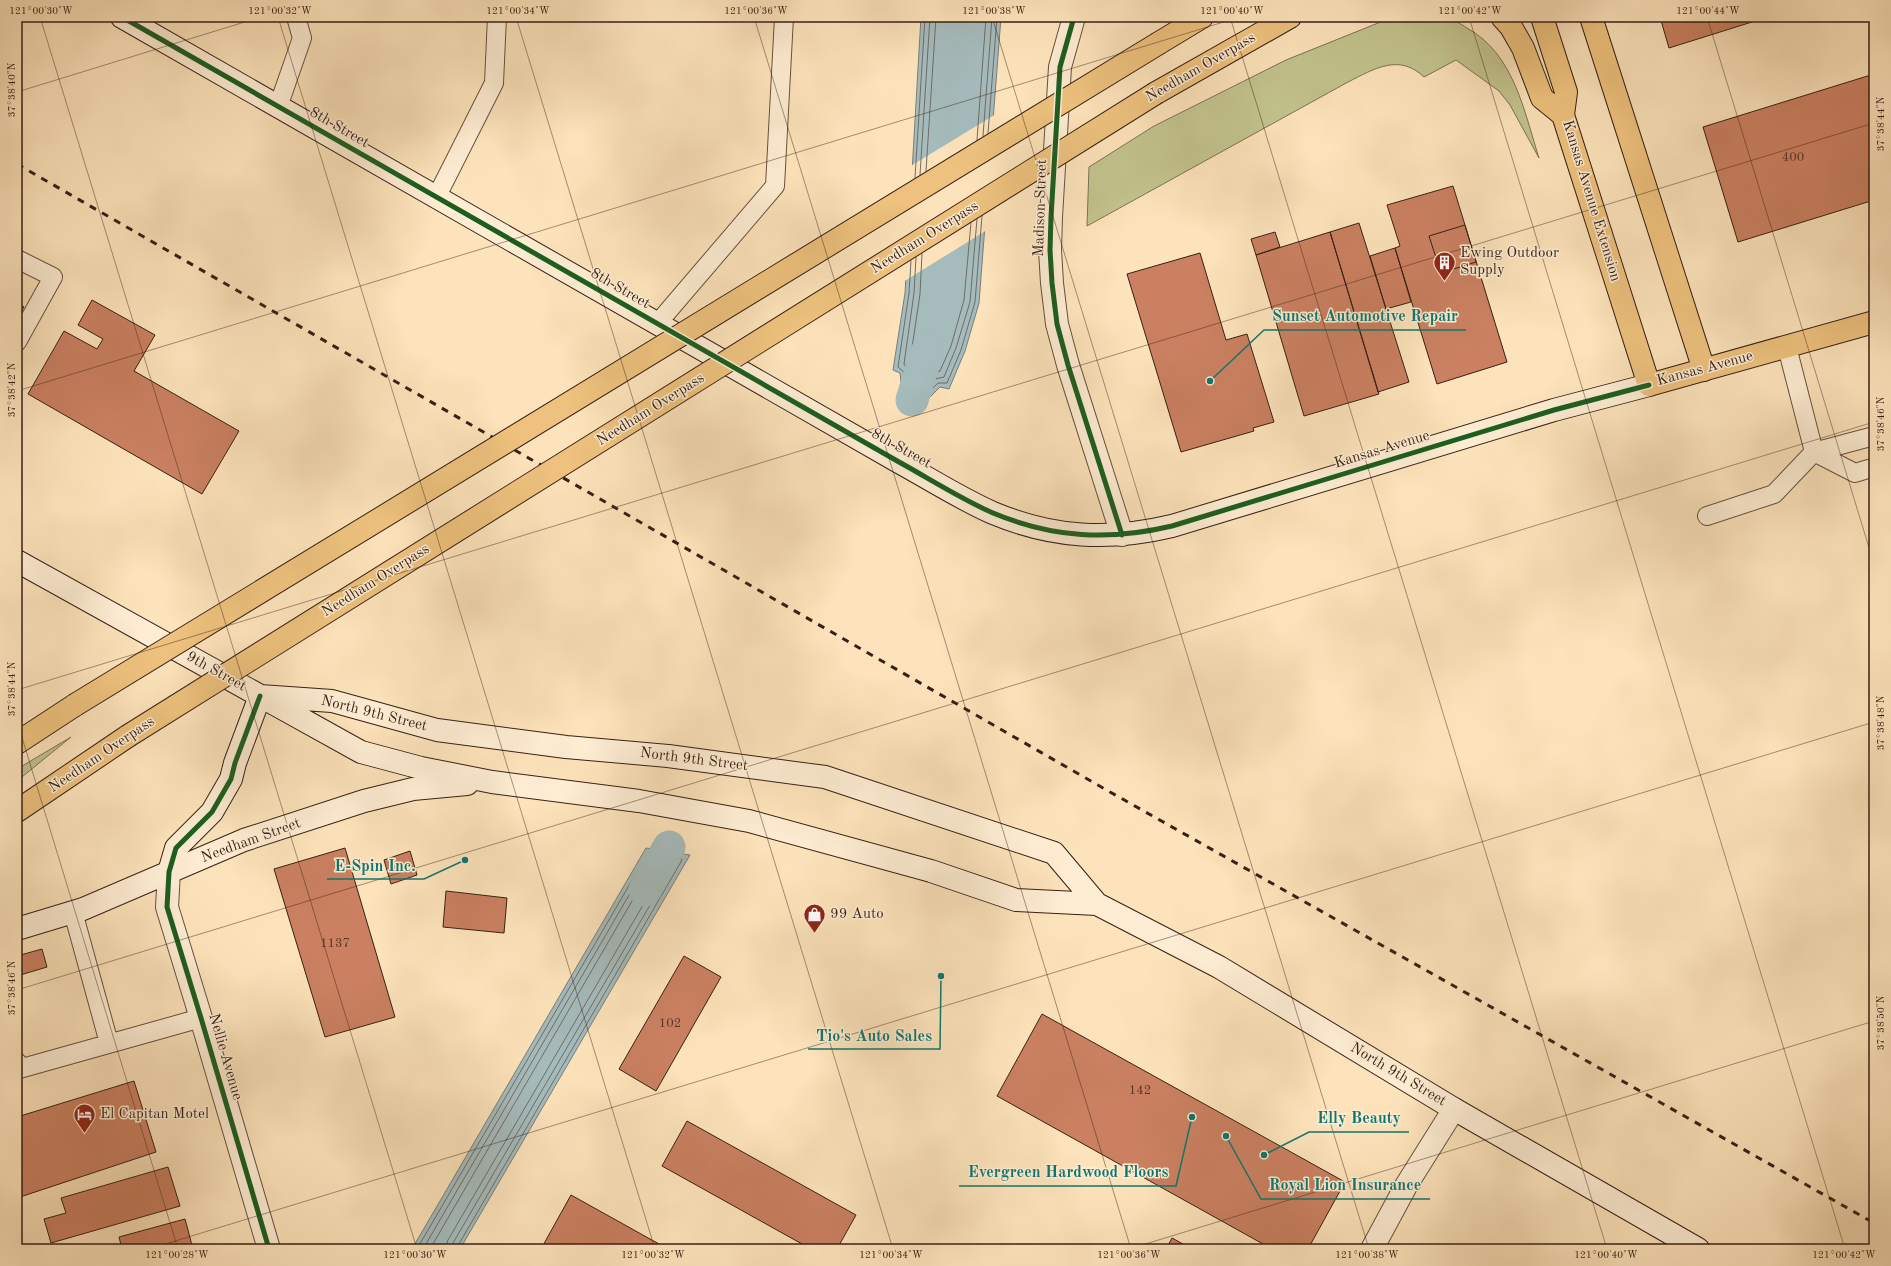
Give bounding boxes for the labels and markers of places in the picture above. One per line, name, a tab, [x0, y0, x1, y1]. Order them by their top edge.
place label: Ewing Outdoor Supply	[1460, 246, 1559, 278]
building icon: Ewing Outdoor Supply	[1431, 249, 1457, 282]
callout: Sunset Automotive Repair	[1264, 302, 1466, 330]
callout: E-Spin Inc.	[327, 851, 424, 879]
shop icon: 99 Auto	[801, 901, 827, 934]
place label: 99 Auto	[830, 907, 884, 922]
callout: Tio's Auto Sales	[808, 1021, 940, 1049]
hotel icon: El Capitan Motel	[71, 1101, 97, 1134]
callout: Elly Beauty	[1309, 1104, 1409, 1132]
place label: El Capitan Motel	[100, 1107, 209, 1122]
callout: Evergreen Hardwood Floors	[959, 1158, 1176, 1186]
callout: Royal Lion Insurance	[1261, 1171, 1430, 1199]

